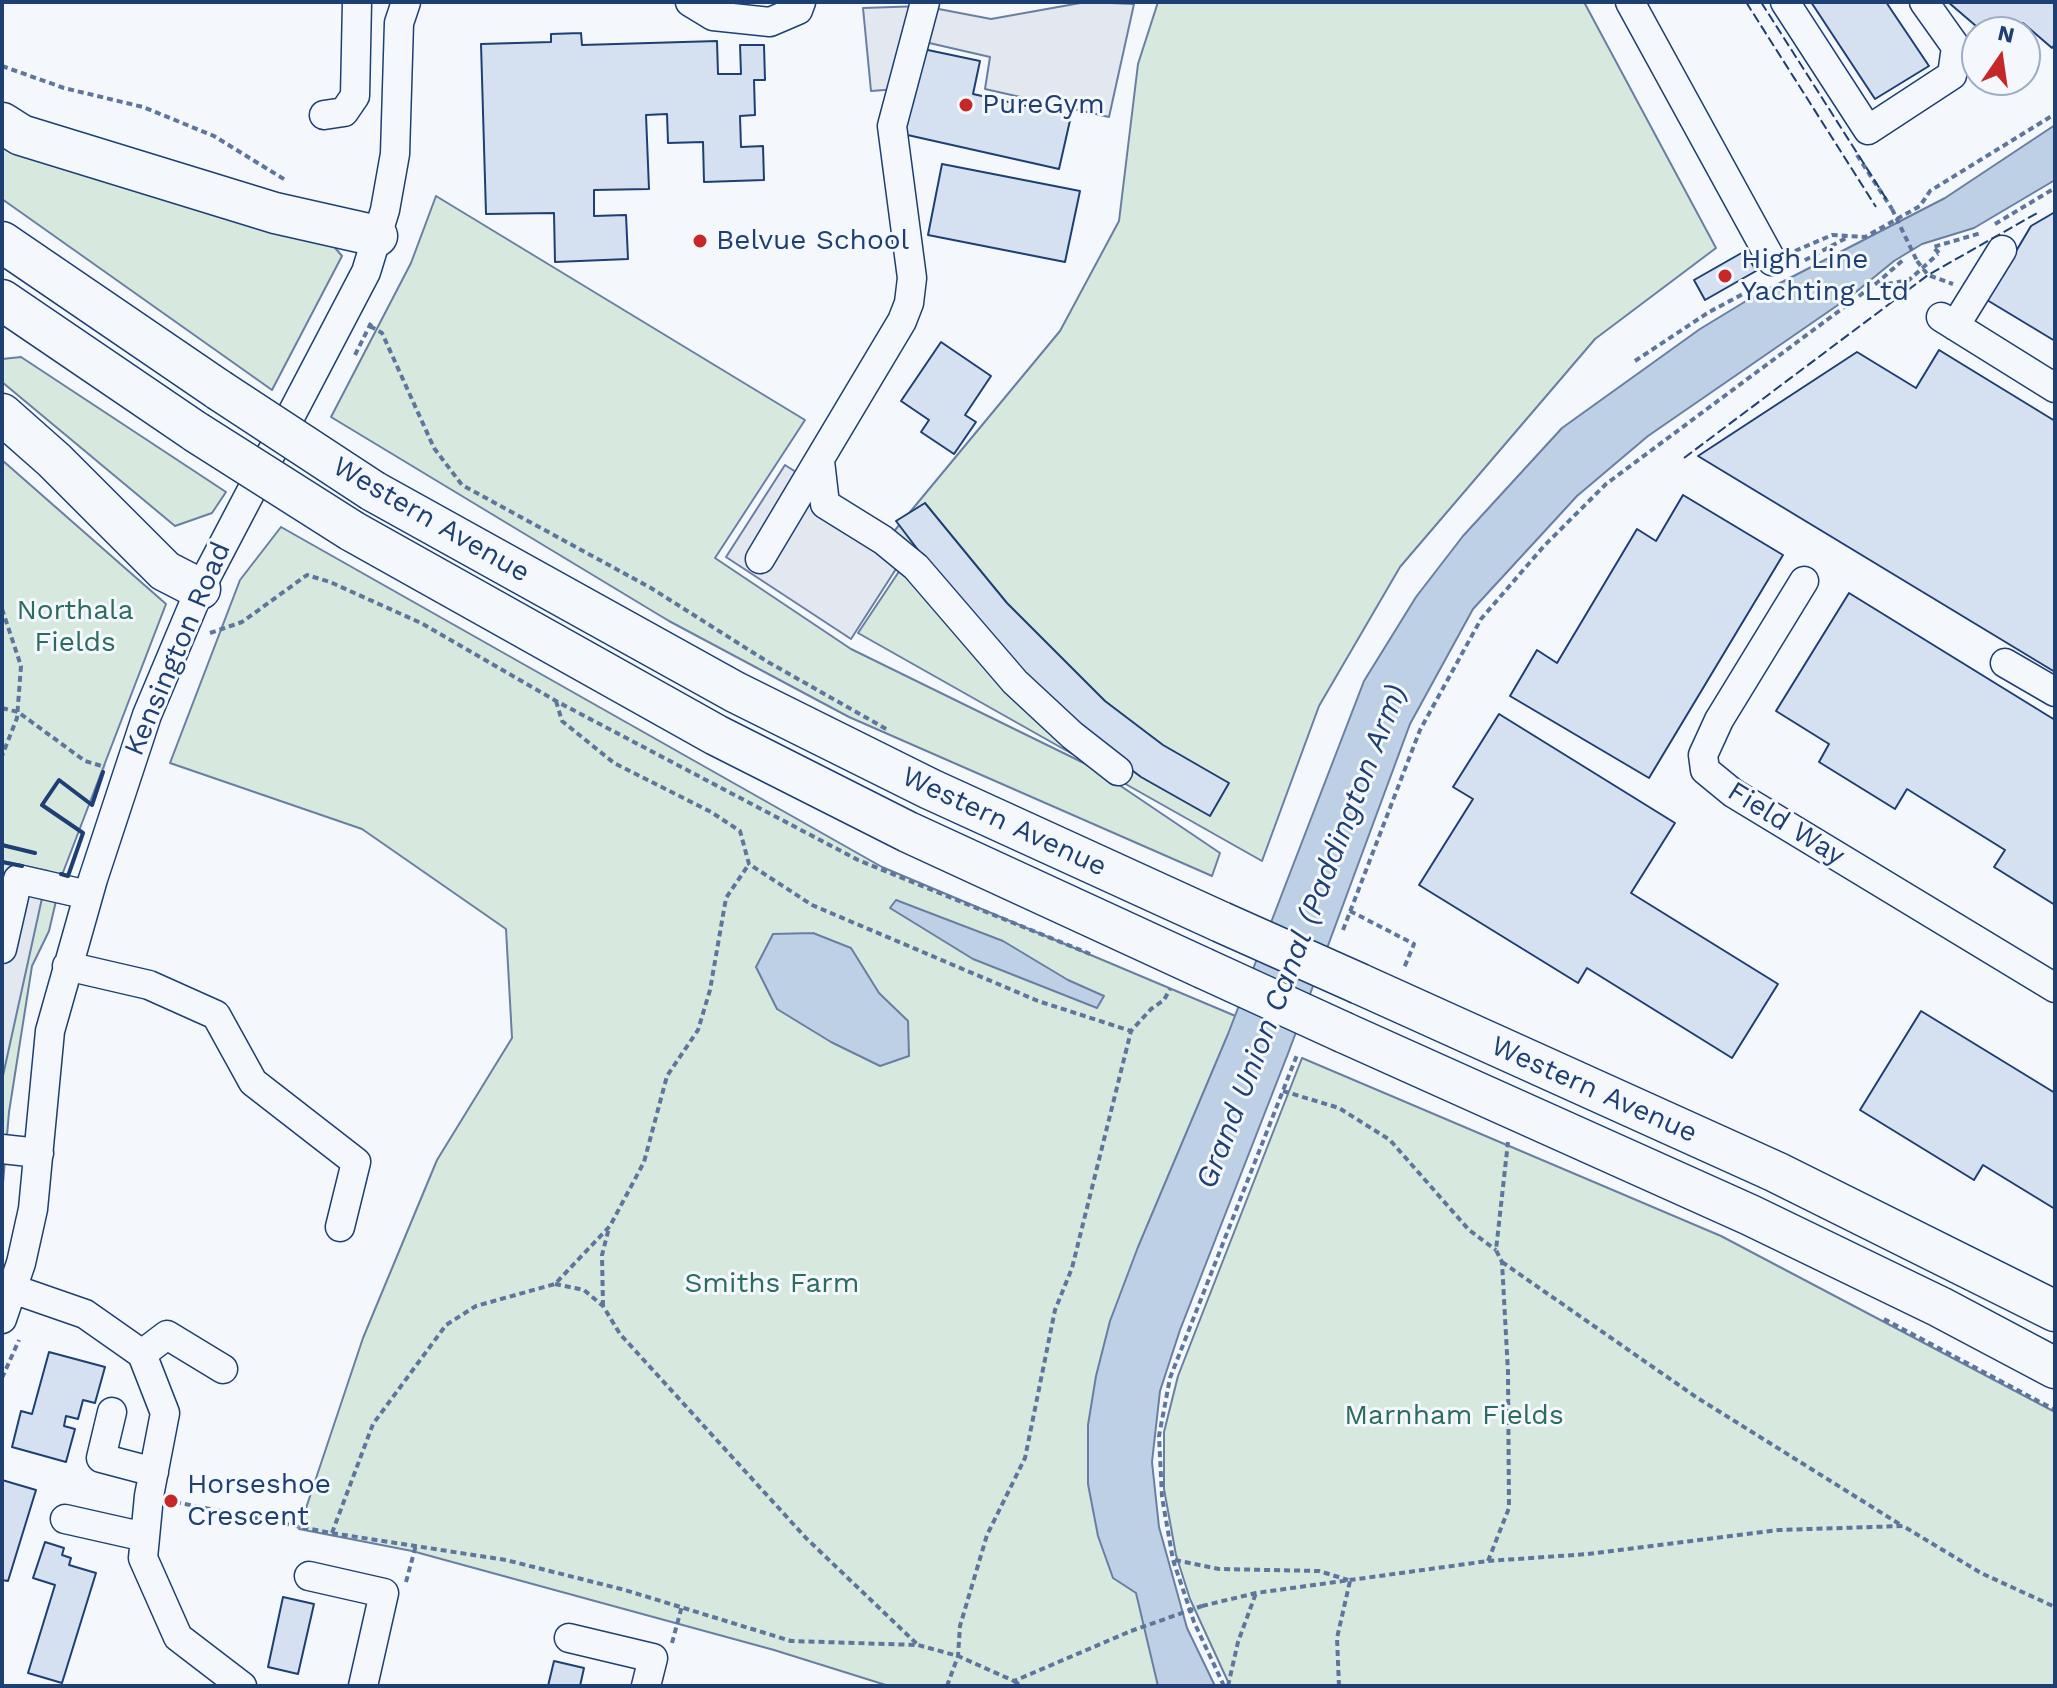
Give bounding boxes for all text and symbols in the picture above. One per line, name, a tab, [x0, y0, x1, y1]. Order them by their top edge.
north arrow	[1961, 16, 2041, 96]
text: N	[1995, 20, 2017, 48]
place label: PureGym	[982, 88, 1105, 122]
marker: PureGym	[957, 96, 975, 114]
place label: Belvue School	[716, 224, 909, 258]
marker: Belvue School	[691, 232, 709, 250]
place label: High Line Yachting Ltd	[1741, 243, 1909, 309]
marker: High Line Yachting Ltd	[1716, 267, 1734, 285]
street label: Western Avenue	[326, 450, 536, 590]
street label: Kensington Road	[118, 537, 238, 761]
park label: Northala Fields	[16, 594, 134, 660]
water label: Grand Union Canal (Paddington Arm)	[1189, 680, 1415, 1194]
street label: Western Avenue	[896, 760, 1112, 884]
street label: Field Way	[1721, 775, 1851, 873]
street label: Western Avenue	[1486, 1029, 1702, 1151]
park label: Smiths Farm	[685, 1267, 859, 1301]
park label: Marnham Fields	[1344, 1399, 1564, 1433]
place label: Horseshoe Crescent	[187, 1468, 331, 1534]
marker: Horseshoe Crescent	[162, 1492, 180, 1510]

